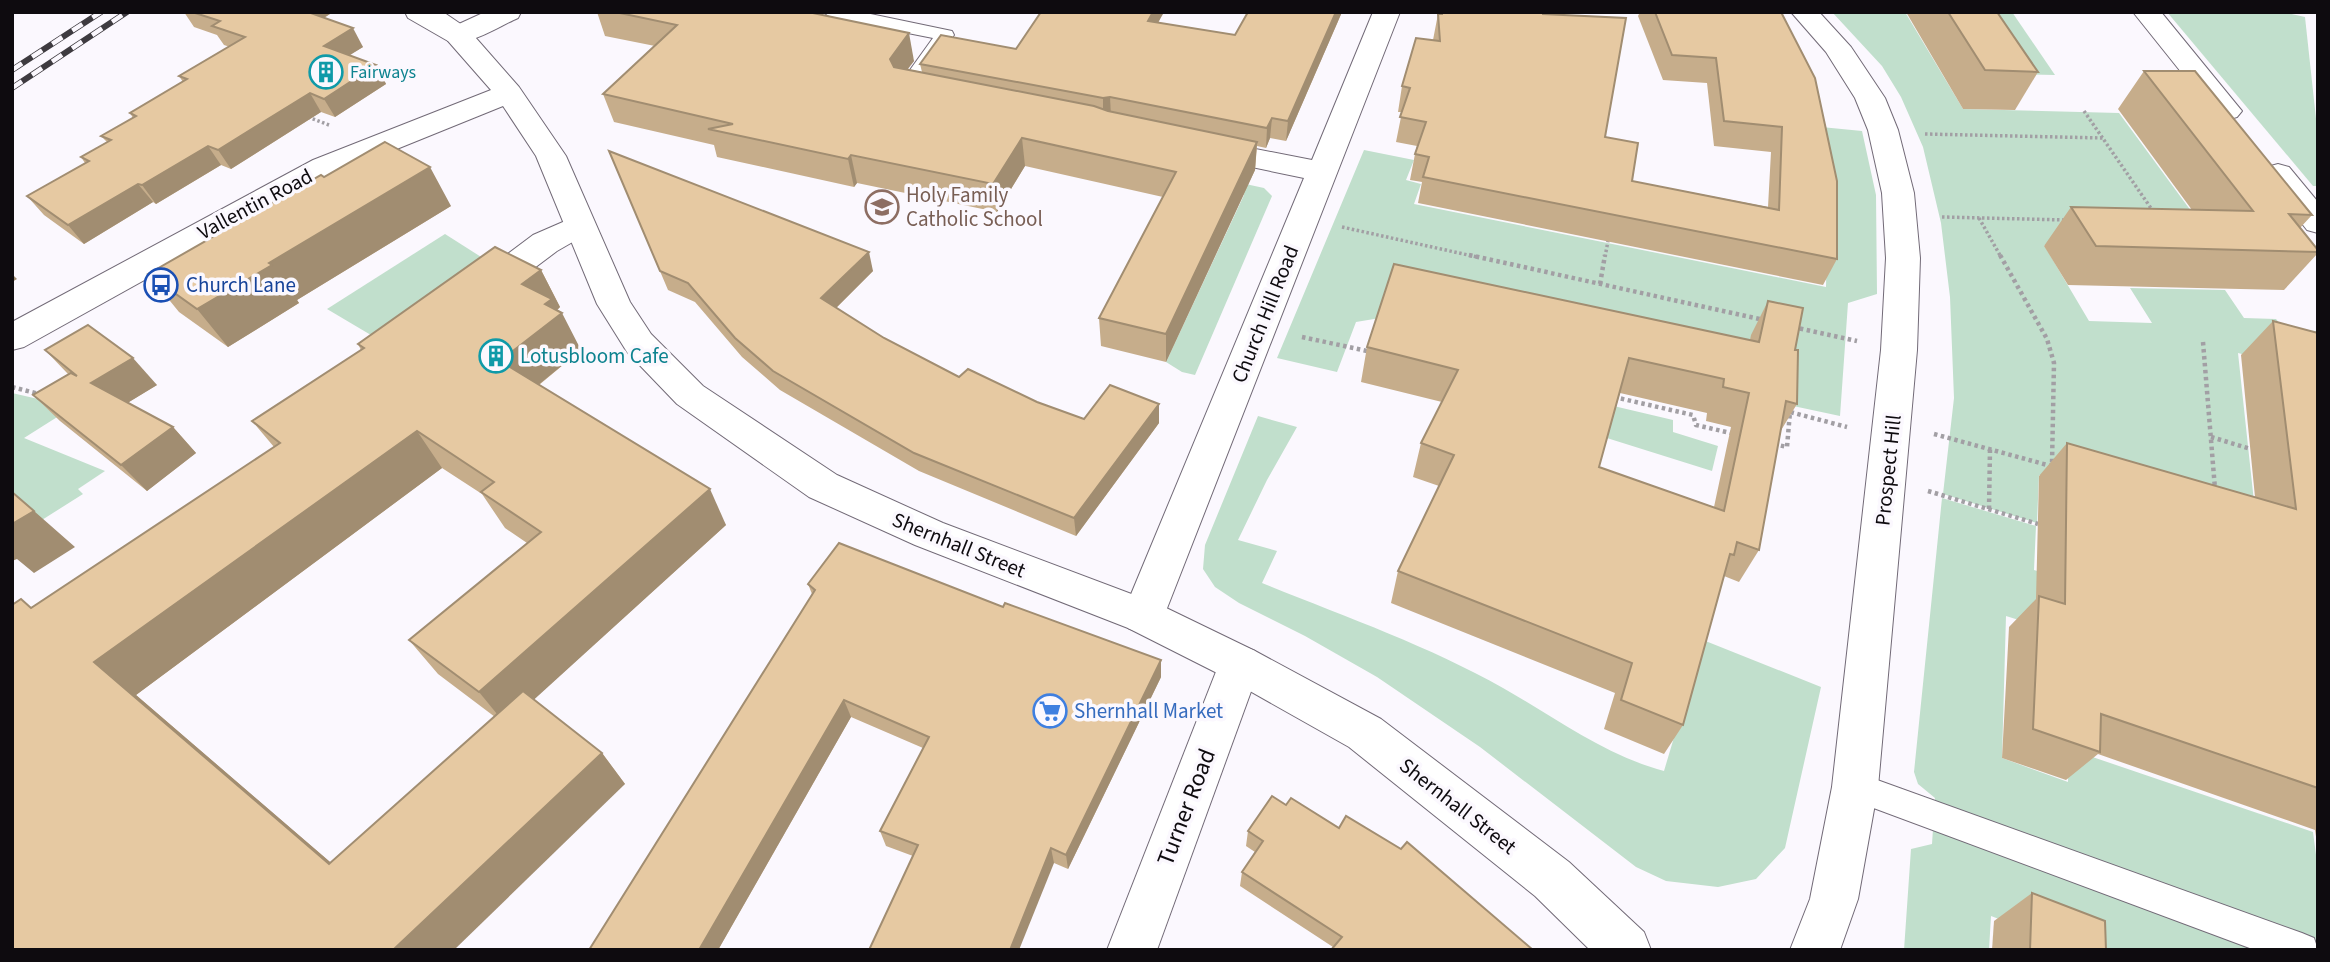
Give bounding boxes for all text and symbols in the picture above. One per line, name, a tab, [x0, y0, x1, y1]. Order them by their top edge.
building icon: Fairways	[307, 53, 345, 91]
place label: Fairways	[350, 60, 416, 85]
street label: Vallentin Road	[192, 161, 318, 247]
place label: Holy Family Catholic School	[906, 180, 1043, 234]
school or university icon: Holy Family Catholic School	[863, 188, 901, 226]
street label: Church Hill Road	[1224, 241, 1306, 387]
bus stop icon: Church Lane	[142, 266, 180, 304]
place label: Church Lane	[186, 270, 296, 300]
building icon: Lotusbloom Cafe	[477, 337, 515, 375]
place label: Lotusbloom Cafe	[520, 341, 669, 371]
street label: Prospect Hill	[1867, 413, 1909, 527]
street label: Shernhall Street	[888, 505, 1030, 585]
supermarket icon: Shernhall Market	[1031, 692, 1069, 730]
place label: Shernhall Market	[1074, 696, 1223, 726]
street label: Turner Road	[1148, 744, 1225, 871]
street label: Shernhall Street	[1393, 751, 1523, 861]

